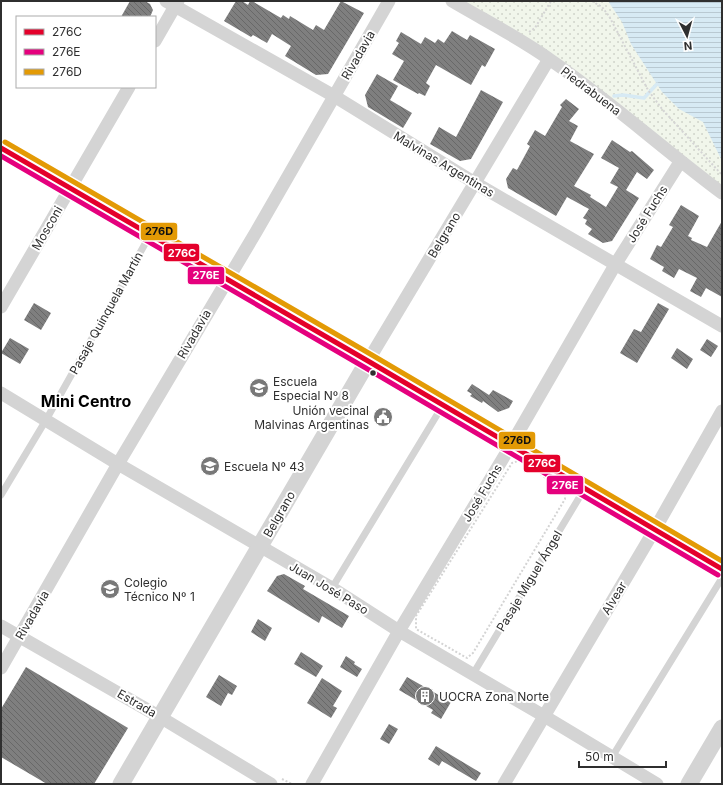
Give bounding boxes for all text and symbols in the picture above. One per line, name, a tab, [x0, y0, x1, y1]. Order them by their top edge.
legend	[16, 16, 156, 88]
north arrow	[667, 16, 707, 56]
text: 276C	[52, 24, 82, 39]
street label: Rivadavia	[338, 28, 378, 82]
text: N	[683, 39, 693, 53]
text: 276E	[52, 44, 81, 59]
text: 276D	[52, 64, 82, 79]
street label: Piedrabuena	[558, 64, 624, 118]
street label: Malvinas Argentinas	[391, 128, 497, 200]
street label: José Fuchs	[623, 183, 671, 245]
street label: Mosconi	[28, 203, 66, 253]
street label: Belgrano	[425, 209, 463, 261]
line badge: 276D	[140, 222, 178, 241]
text: 276D	[145, 224, 173, 238]
line badge: 276C	[163, 243, 200, 262]
text: 276C	[168, 246, 196, 260]
street label: Pasaje Quinquela Martín	[66, 249, 146, 377]
line badge: 276E	[187, 266, 225, 285]
text: 276E	[193, 268, 220, 282]
street label: Rivadavia	[174, 307, 214, 361]
unlabelled marker	[368, 368, 378, 378]
place label: Escuela Especial Nº 8	[273, 374, 349, 403]
school or university icon: Escuela Especial Nº 8	[248, 377, 270, 399]
district label: Mini Centro	[41, 391, 131, 411]
place label: Unión vecinal Malvinas Argentinas	[254, 403, 369, 432]
public building icon: Unión vecinal Malvinas Argentinas	[372, 406, 394, 428]
line badge: 276D	[498, 431, 536, 450]
text: 276D	[503, 433, 531, 447]
line badge: 276C	[523, 454, 561, 473]
school or university icon: Escuela Nº 43	[199, 455, 221, 477]
text: 276C	[528, 456, 556, 470]
place label: Escuela Nº 43	[224, 459, 305, 474]
street label: José Fuchs	[459, 461, 505, 525]
line badge: 276E	[546, 475, 584, 495]
text: 276E	[552, 478, 579, 492]
street label: Belgrano	[260, 488, 298, 540]
street label: Pasaje Miguel Ángel	[493, 528, 565, 634]
street label: Juan José Paso	[287, 558, 371, 618]
place label: Colegio Técnico Nº 1	[124, 575, 195, 604]
school or university icon: Colegio Técnico Nº 1	[99, 578, 121, 600]
street label: Alvear	[598, 578, 630, 617]
street label: Rivadavia	[12, 588, 52, 642]
building icon: UOCRA Zona Norte	[414, 685, 436, 707]
street label: Estrada	[115, 686, 159, 720]
place label: UOCRA Zona Norte	[439, 689, 549, 704]
scale bar	[579, 743, 666, 769]
text: 50 m	[585, 749, 614, 764]

